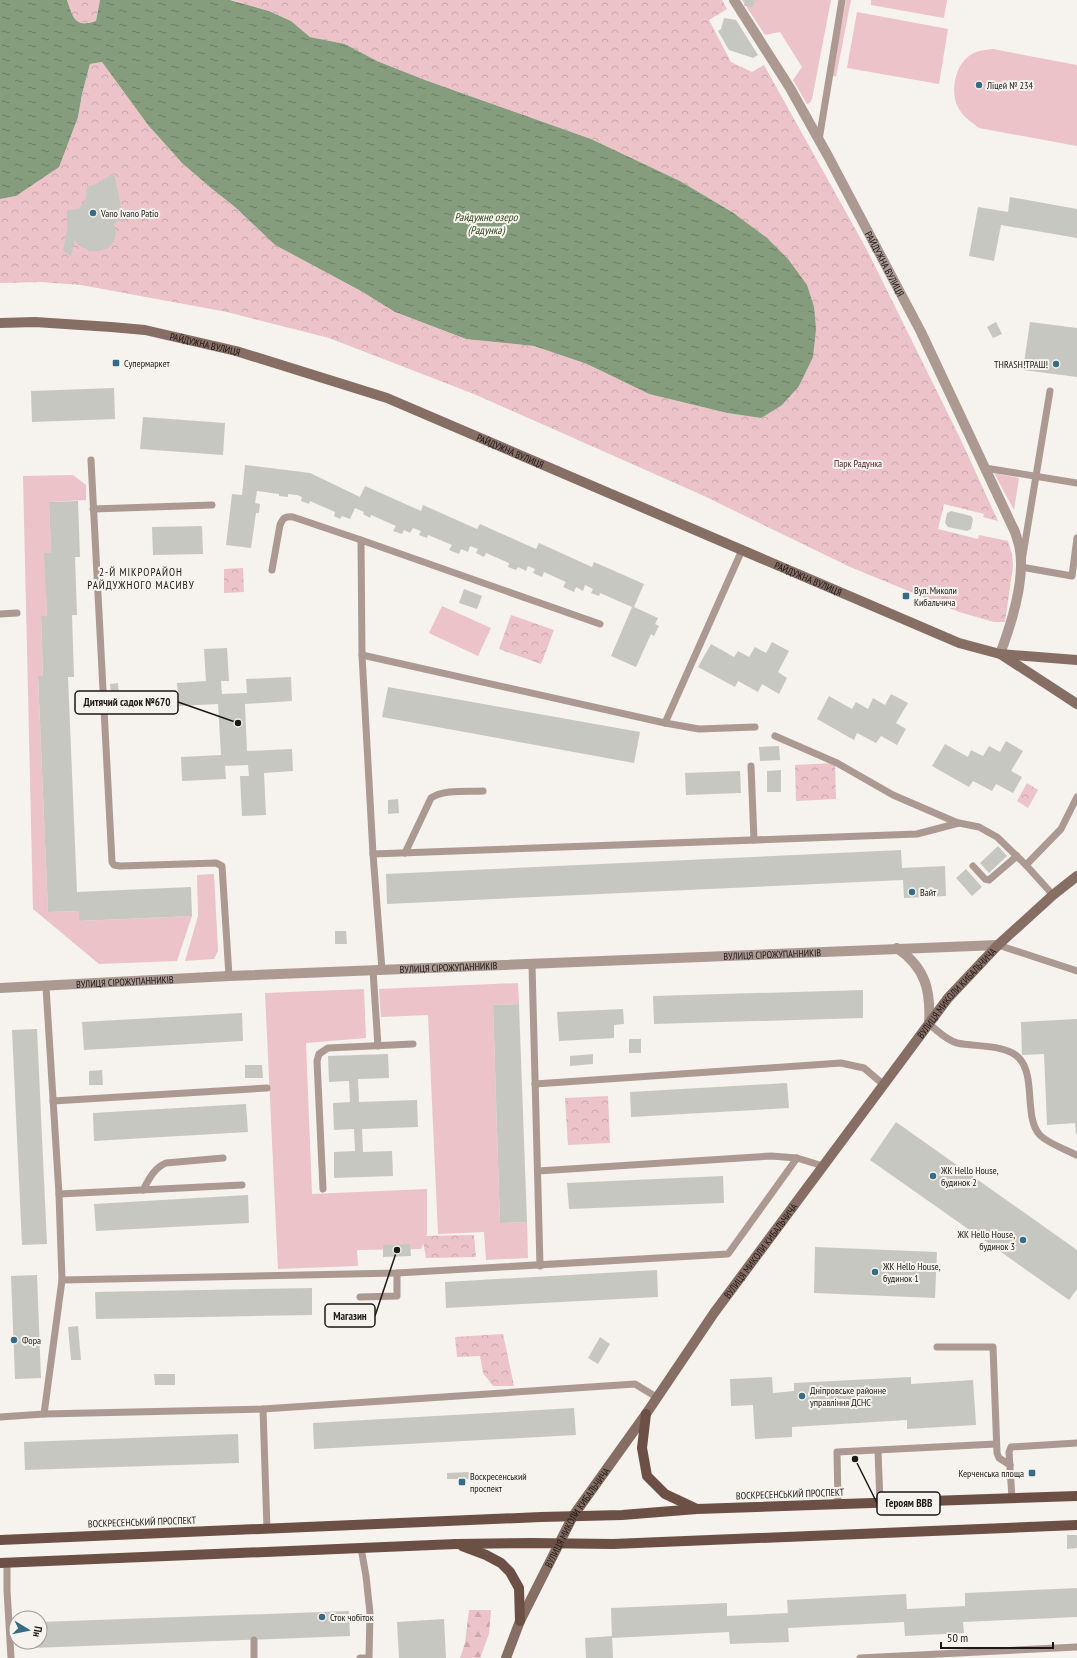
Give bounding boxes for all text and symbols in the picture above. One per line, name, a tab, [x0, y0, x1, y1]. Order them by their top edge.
place label: Ліцей № 234	[986, 79, 1034, 92]
marker: Ліцей № 234	[974, 80, 984, 90]
place label: Vano Ivano Patio	[100, 207, 159, 220]
marker: Vano Ivano Patio	[88, 208, 98, 218]
water label: Райдужне озеро (Радунка)	[454, 210, 519, 237]
street label: РАЙДУЖНА ВУЛИЦЯ	[862, 229, 907, 299]
street label: РАЙДУЖНА ВУЛИЦЯ	[169, 329, 242, 358]
place label: Супермаркет	[124, 357, 171, 370]
marker: Супермаркет	[111, 358, 121, 368]
place label: ТHRASH!ТРАШ!	[994, 358, 1048, 371]
marker: ТHRASH!ТРАШ!	[1051, 359, 1061, 369]
street label: РАЙДУЖНА ВУЛИЦЯ	[475, 431, 546, 471]
park label: Парк Радунка	[834, 457, 882, 470]
street label: РАЙДУЖНА ВУЛИЦЯ	[773, 558, 844, 599]
district label: 2-Й МІКРОРАЙОН РАЙДУЖНОГО МАСИВУ	[87, 565, 195, 592]
place label: Вул. Миколи Кибальчича	[914, 584, 957, 609]
marker: Вул. Миколи Кибальчича	[901, 591, 911, 601]
callout: Дитячий садок №670	[75, 691, 178, 714]
text: Дитячий садок №670	[84, 695, 170, 709]
place label: Вайт	[920, 886, 937, 899]
marker: Вайт	[907, 887, 917, 897]
street label: ВУЛИЦЯ МИКОЛИ КИБАЛЬЧИЧА	[914, 945, 999, 1041]
street label: ВУЛИЦЯ СІРОЖУПАННИКІВ	[723, 946, 822, 963]
street label: ВУЛИЦЯ СІРОЖУПАННИКІВ	[399, 959, 498, 976]
street label: ВУЛИЦЯ СІРОЖУПАННИКІВ	[76, 972, 174, 991]
place label: ЖК Hello House, будинок 2	[940, 1164, 999, 1189]
marker: ЖК Hello House, будинок 2	[928, 1171, 938, 1181]
street label: ВУЛИЦЯ МИКОЛИ КИБАЛЬЧИЧА	[721, 1200, 800, 1301]
place label: ЖК Hello House, будинок 3	[956, 1228, 1015, 1253]
marker: ЖК Hello House, будинок 3	[1018, 1235, 1028, 1245]
place label: ЖК Hello House, будинок 1	[882, 1260, 941, 1285]
marker: ЖК Hello House, будинок 1	[870, 1267, 880, 1277]
callout: Магазин	[325, 1304, 375, 1327]
text: Магазин	[333, 1309, 367, 1323]
place label: Фора	[22, 1334, 41, 1347]
marker: Фора	[9, 1335, 19, 1345]
place label: Дніпровське районне управління ДСНС	[810, 1384, 886, 1409]
marker: Дніпровське районне управління ДСНС	[797, 1391, 807, 1401]
street label: ВУЛИЦЯ МИКОЛИ КИБАЛЬЧИЧА	[542, 1464, 612, 1570]
place label: Керченська площа	[959, 1467, 1024, 1480]
marker: Керченська площа	[1027, 1468, 1037, 1478]
place label: Воскресенський проспект	[470, 1470, 527, 1495]
marker: Воскресенський проспект	[457, 1477, 467, 1487]
street label: ВОСКРЕСЕНСЬКИЙ ПРОСПЕКТ	[736, 1486, 845, 1502]
callout: Героям ВВВ	[877, 1492, 940, 1515]
text: Героям ВВВ	[886, 1496, 933, 1510]
street label: ВОСКРЕСЕНСЬКИЙ ПРОСПЕКТ	[88, 1514, 197, 1530]
north arrow	[8, 1610, 48, 1650]
place label: Сток чобіток	[330, 1611, 374, 1624]
marker: Сток чобіток	[317, 1612, 327, 1622]
scale bar	[941, 1624, 1053, 1650]
text: Пн	[30, 1625, 46, 1638]
text: 50 m	[947, 1630, 968, 1645]

